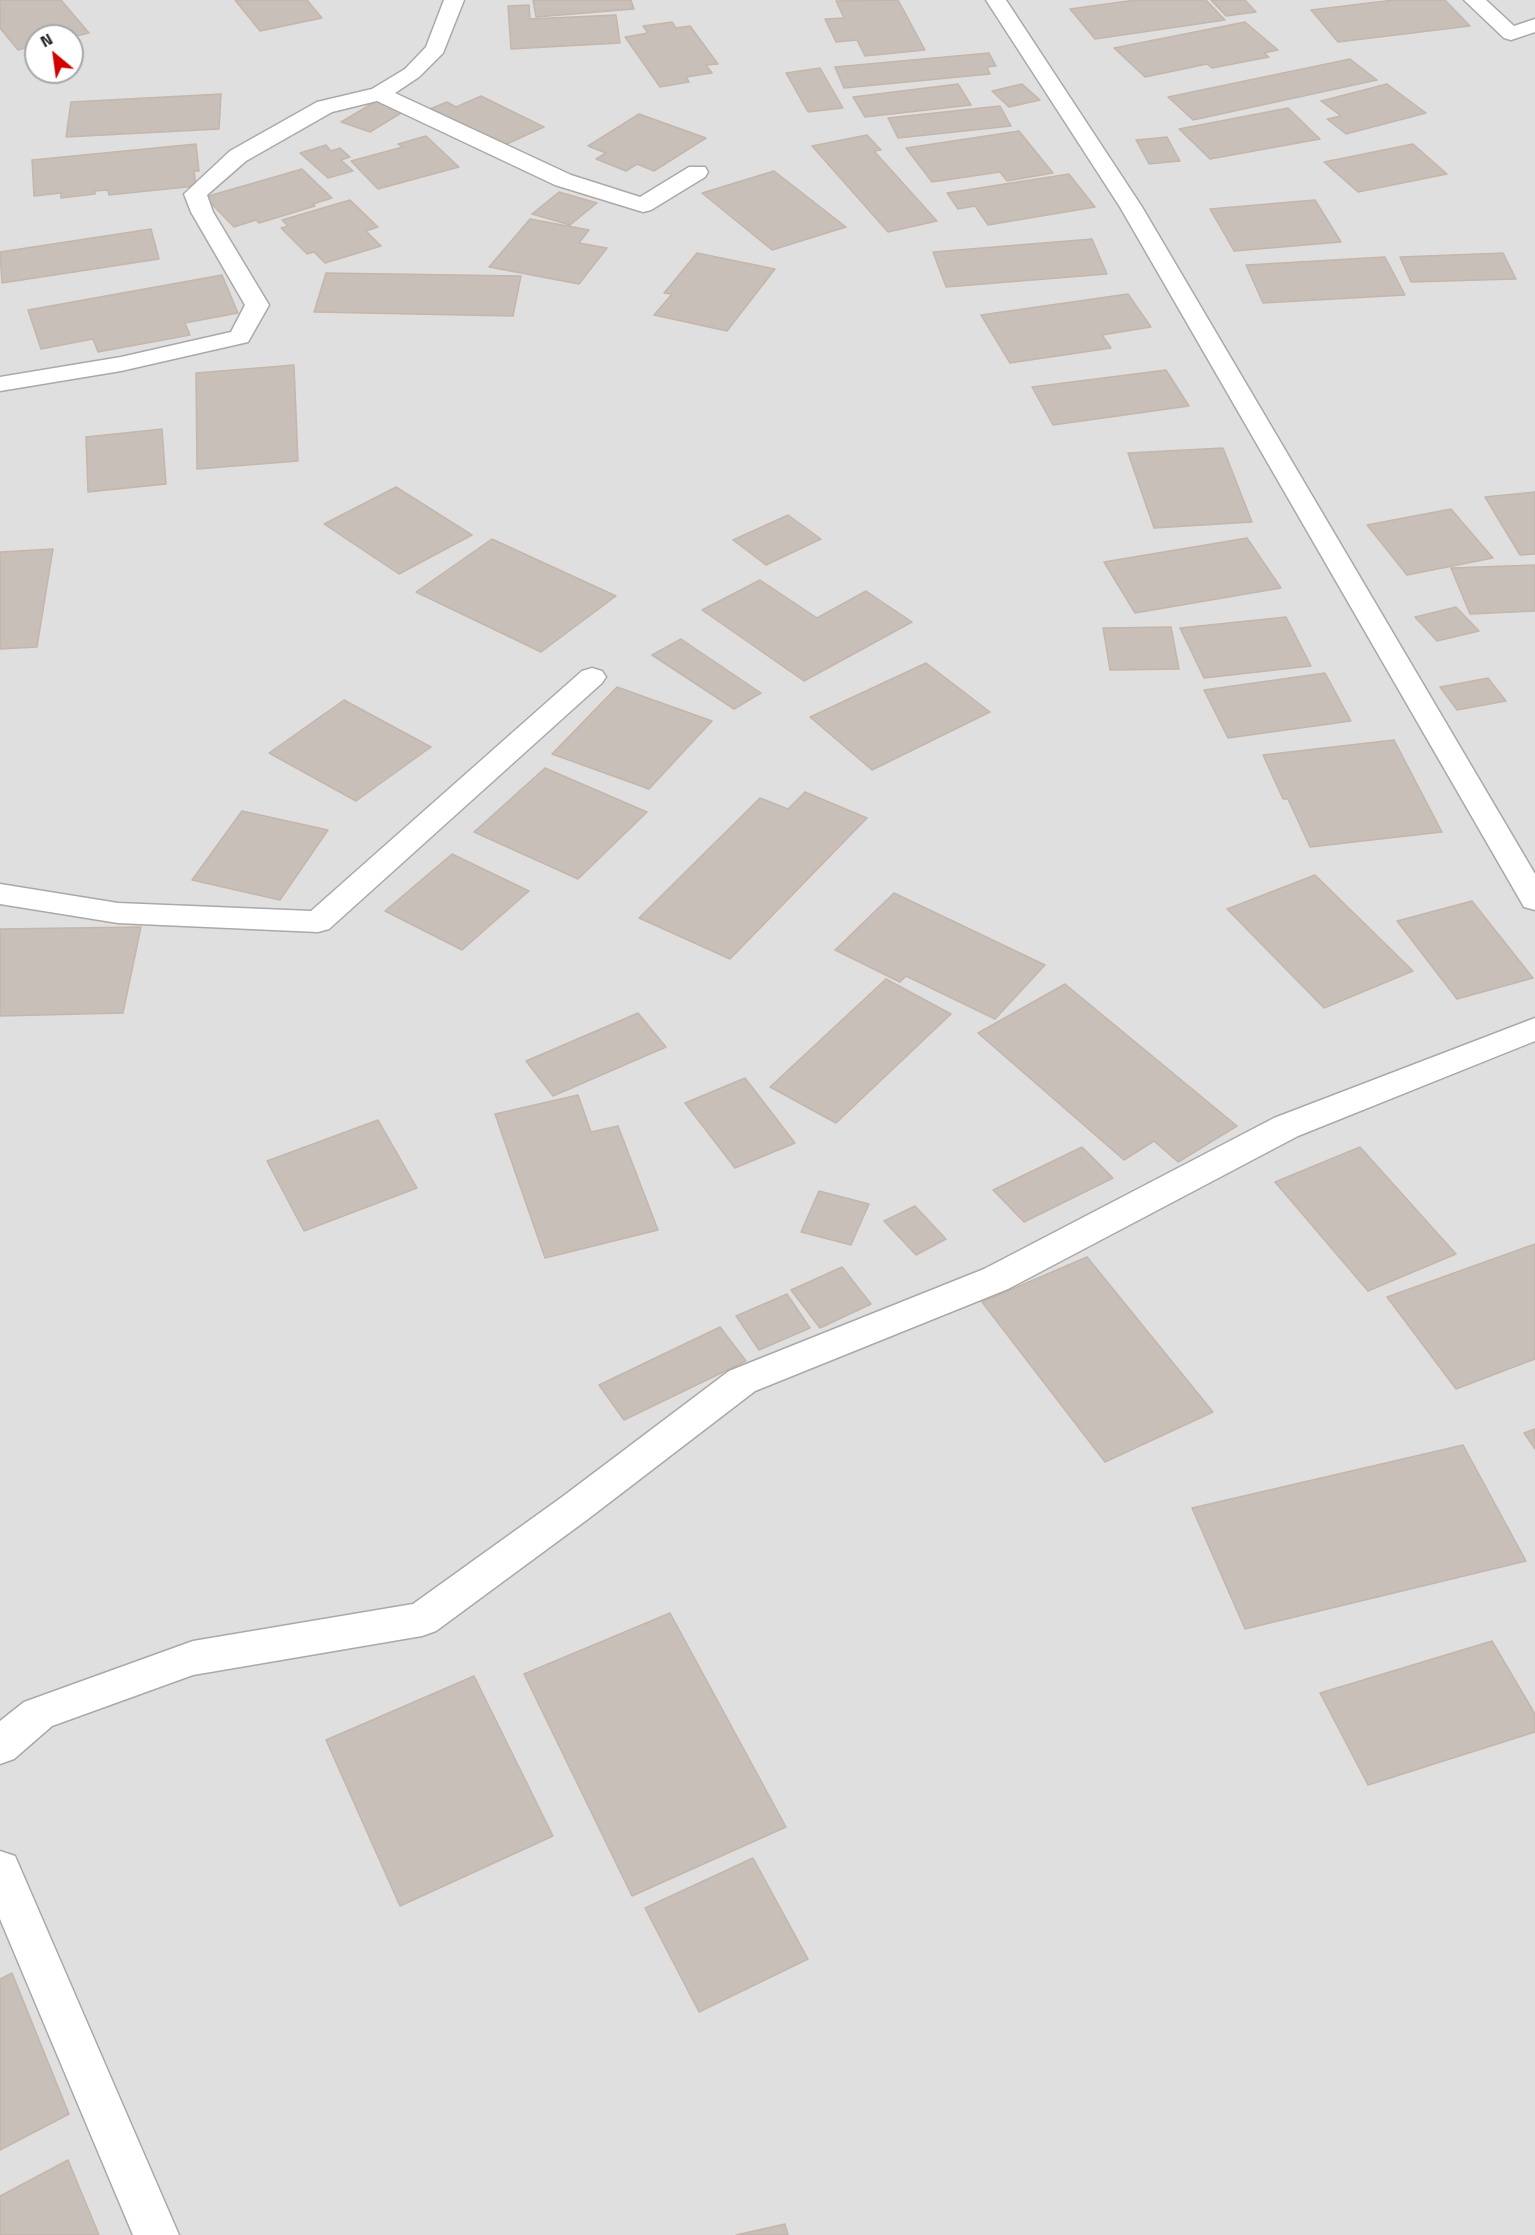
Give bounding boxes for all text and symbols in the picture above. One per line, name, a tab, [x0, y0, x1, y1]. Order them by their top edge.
north arrow	[24, 24, 84, 84]
text: N	[36, 27, 57, 53]

